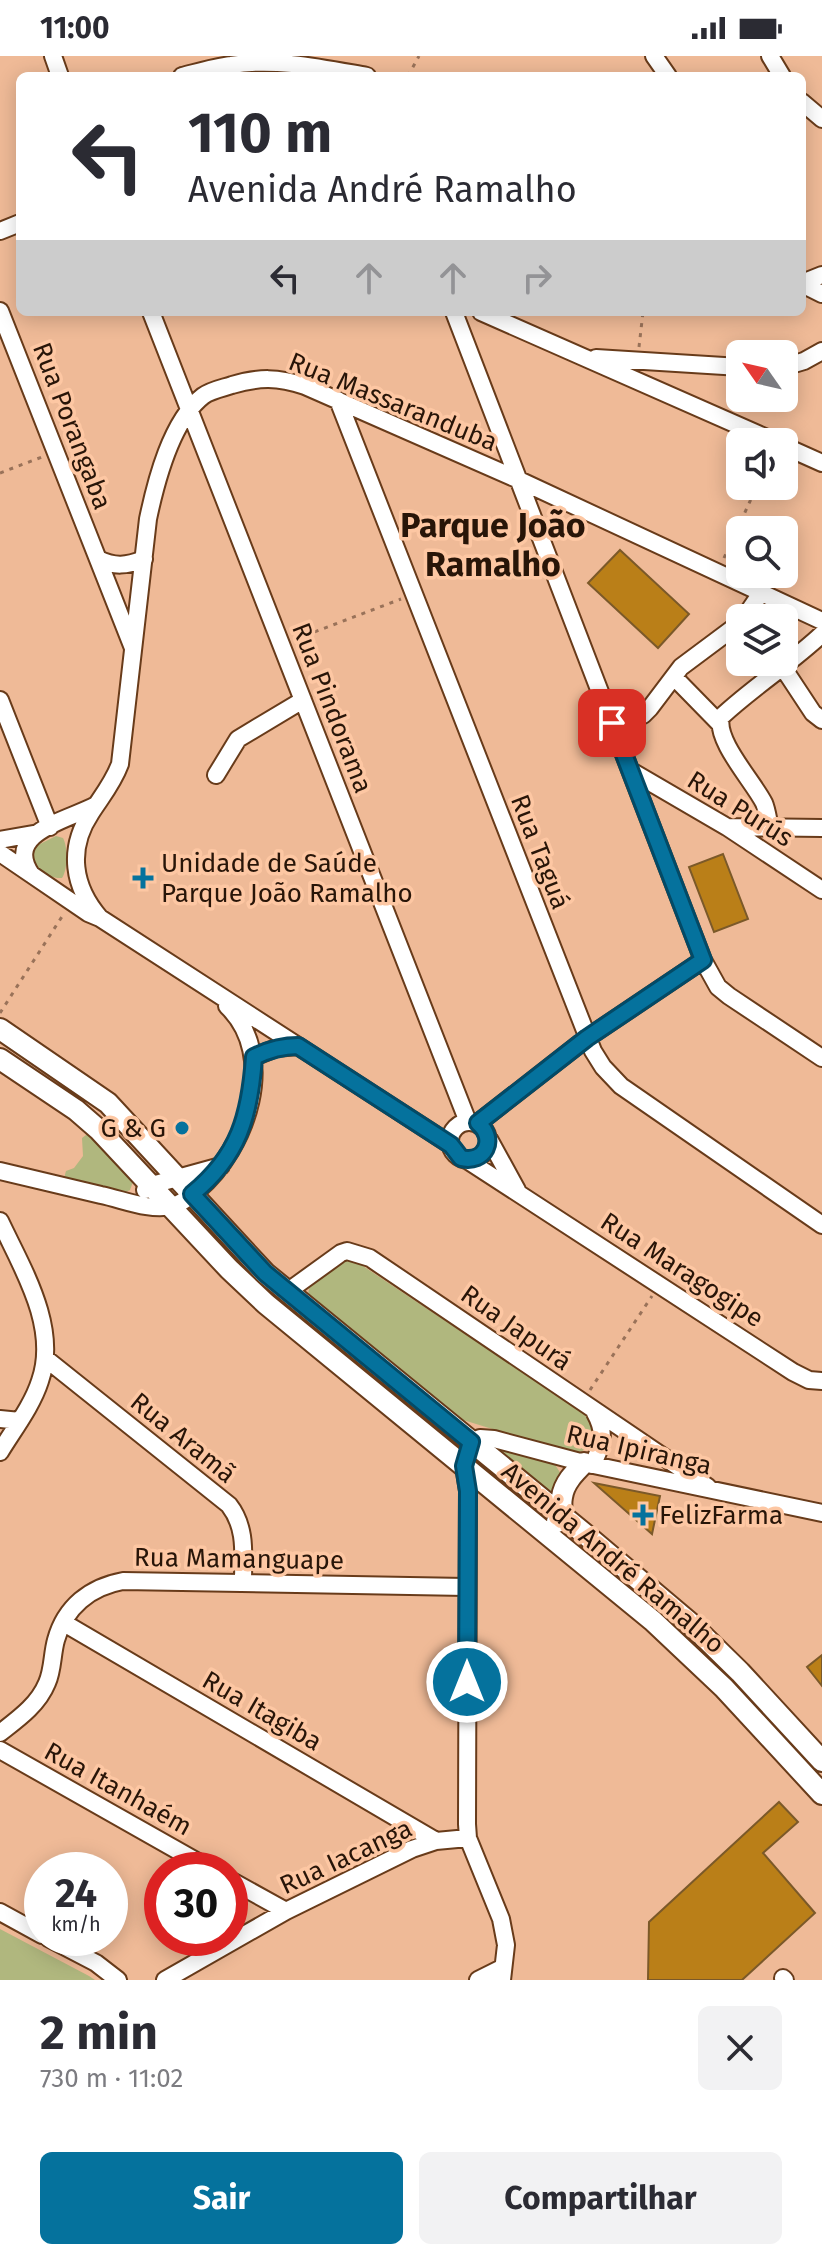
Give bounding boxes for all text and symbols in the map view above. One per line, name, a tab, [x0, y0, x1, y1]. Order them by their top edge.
text: 11:00	[40, 10, 110, 46]
text: 110 m	[188, 100, 332, 167]
icon: left	[56, 104, 160, 208]
text: Avenida André Ramalho	[188, 168, 577, 212]
icon: left	[263, 256, 307, 300]
icon: ahead	[347, 256, 391, 300]
icon: ahead	[431, 256, 475, 300]
icon: right	[515, 256, 559, 300]
street label: Rua Porangaba	[26, 338, 118, 514]
north arrow	[726, 340, 798, 412]
map controls	[726, 340, 798, 676]
street label: Rua Massaranduba	[284, 346, 502, 458]
button: sound	[726, 428, 798, 500]
district label: Parque João Ramalho	[400, 505, 586, 585]
button: search	[726, 516, 798, 588]
button: layers	[726, 604, 798, 676]
street label: Rua Pindorama	[285, 618, 379, 798]
pin	[578, 689, 646, 757]
icon: arrive	[590, 701, 634, 745]
street label: Rua Purús	[681, 764, 799, 854]
street label: Rua Taguá	[504, 790, 576, 914]
place label: Unidade de Saúde Parque João Ramalho	[161, 848, 413, 909]
marker: Unidade de Saúde Parque João Ramalho	[132, 867, 154, 889]
place label: G & G	[100, 1113, 166, 1144]
marker: G & G	[173, 1119, 191, 1137]
street label: Rua Maragogipe	[595, 1206, 769, 1334]
street label: Rua Japurá	[455, 1279, 577, 1377]
street label: Rua Aramã	[124, 1386, 242, 1490]
street label: Rua Ipiranga	[563, 1418, 715, 1482]
street label: Avenida André Ramalho	[496, 1456, 730, 1660]
place label: FelizFarma	[659, 1500, 783, 1531]
marker: FelizFarma	[634, 1506, 652, 1524]
street label: Rua Mamanguape	[134, 1542, 344, 1576]
position arrow	[425, 1640, 509, 1724]
street label: Rua Itagiba	[197, 1664, 327, 1758]
street label: Rua Itanhaém	[39, 1736, 197, 1842]
street label: Rua Iacanga	[275, 1813, 417, 1901]
speed limit sign: 30	[144, 1852, 248, 1956]
text: 24	[55, 1870, 97, 1918]
text: km/h	[51, 1912, 101, 1936]
text: 2 min	[40, 2004, 158, 2062]
button: close	[698, 2006, 782, 2090]
text: 730 m · 11:02	[40, 2063, 183, 2094]
button: Sair	[40, 2152, 403, 2244]
button: Compartilhar	[419, 2152, 782, 2244]

